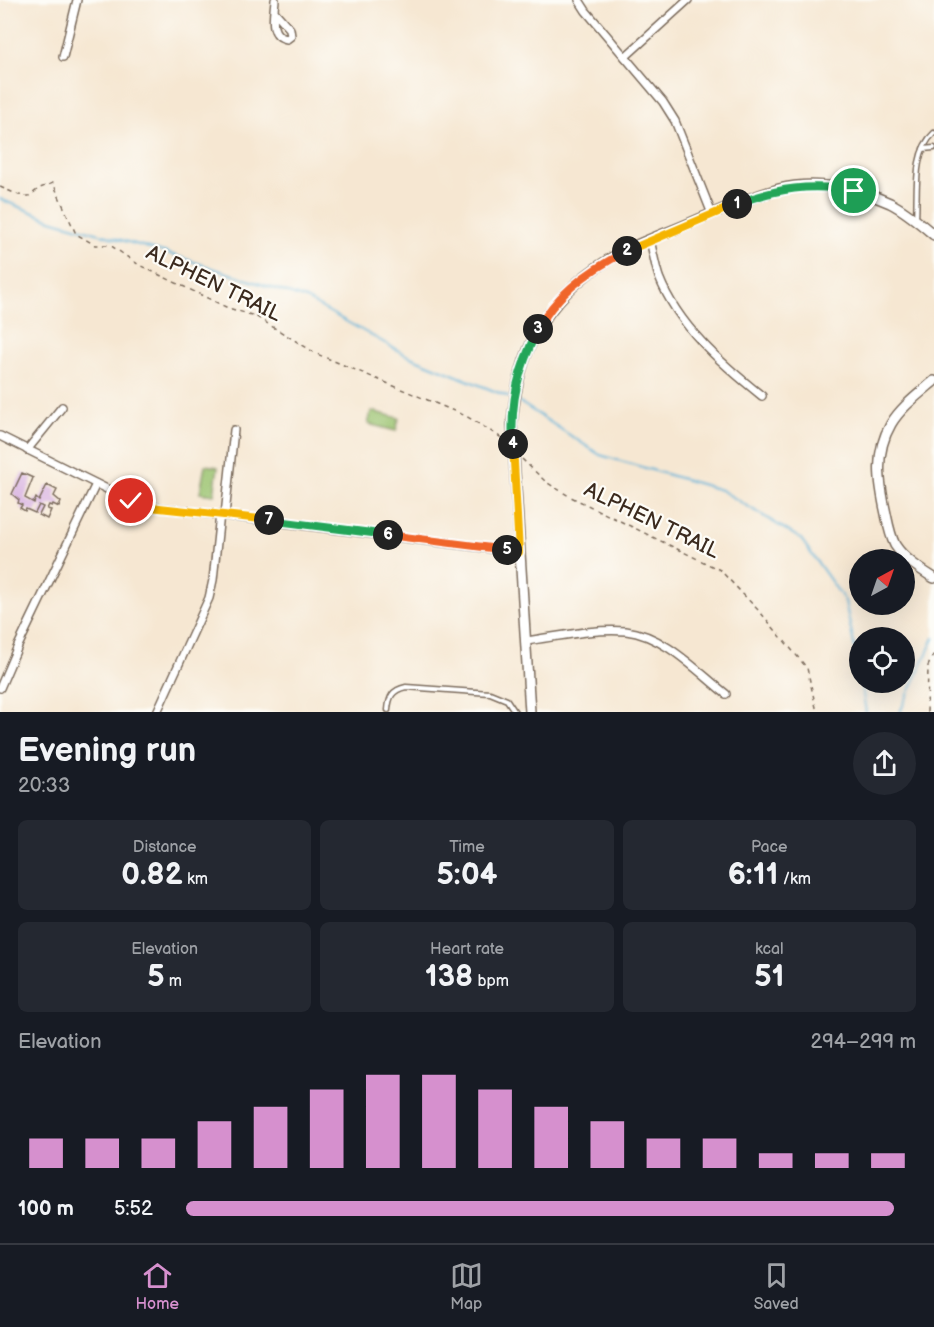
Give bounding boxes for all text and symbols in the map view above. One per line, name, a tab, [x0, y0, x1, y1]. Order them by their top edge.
pin	[828, 165, 879, 216]
icon: arrive	[837, 174, 870, 207]
pin: 1	[722, 189, 752, 219]
text: 1	[734, 194, 740, 213]
pin: 2	[612, 236, 642, 266]
street label: ALPHEN TRAIL	[142, 240, 285, 327]
text: 2	[622, 241, 632, 260]
pin: 3	[523, 314, 553, 344]
text: 3	[533, 319, 543, 338]
pin: 4	[498, 429, 528, 459]
text: 4	[508, 434, 518, 453]
pin	[105, 475, 156, 526]
street label: ALPHEN TRAIL	[580, 477, 723, 564]
icon: check	[114, 484, 147, 517]
pin: 7	[254, 505, 284, 535]
text: 7	[265, 510, 273, 529]
pin: 6	[373, 520, 403, 550]
text: 6	[383, 525, 393, 544]
pin: 5	[492, 535, 522, 565]
text: 5	[502, 540, 512, 559]
north arrow	[849, 549, 915, 615]
map controls	[849, 549, 915, 693]
button: locate	[849, 627, 915, 693]
text: Evening run	[18, 731, 196, 771]
button: share	[853, 732, 916, 795]
text: 20:33	[18, 774, 70, 798]
text: Distance	[133, 838, 197, 857]
text: Time	[449, 838, 485, 857]
text: Pace	[751, 838, 788, 857]
text: 0.82	[121, 857, 183, 893]
text: 5:04	[437, 857, 497, 893]
text: 6:11	[728, 857, 778, 893]
text: km	[183, 870, 208, 889]
text: /km	[778, 870, 811, 889]
text: Elevation	[131, 940, 198, 959]
text: Heart rate	[430, 940, 504, 959]
text: kcal	[755, 940, 784, 959]
text: 5	[147, 959, 165, 995]
text: 138	[425, 959, 473, 995]
text: 51	[754, 959, 784, 995]
text: m	[165, 972, 182, 991]
text: bpm	[473, 972, 509, 991]
text: Elevation	[18, 1030, 101, 1054]
text: 294–299 m	[810, 1030, 916, 1054]
text: 100 m	[18, 1197, 74, 1221]
text: 5:52	[114, 1197, 153, 1221]
tab: Home	[135, 1259, 179, 1314]
tab: Map	[450, 1259, 483, 1314]
tab: Saved	[754, 1259, 799, 1314]

